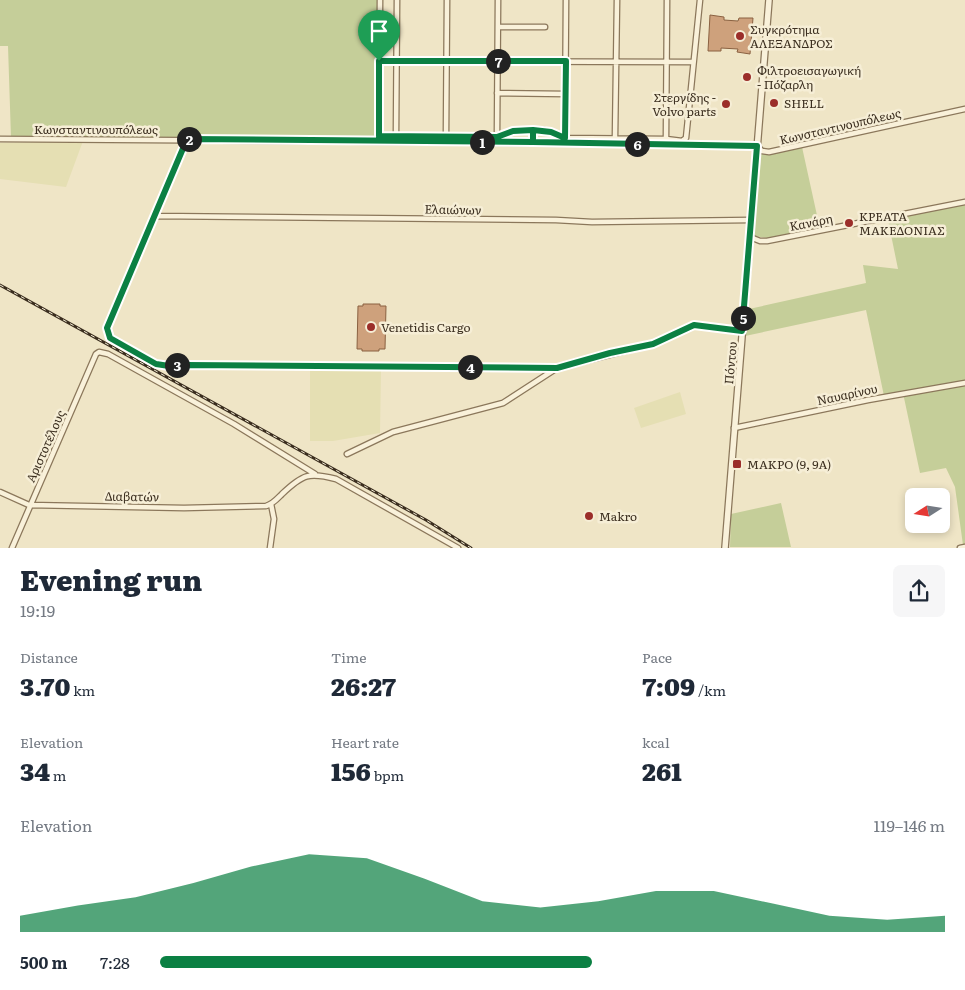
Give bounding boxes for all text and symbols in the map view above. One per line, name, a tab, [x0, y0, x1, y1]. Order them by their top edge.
pin	[358, 10, 400, 61]
icon: arrive	[365, 17, 393, 45]
place label: Συγκρότημα ΑΛΕΞΑΝΔΡΟΣ	[750, 20, 833, 52]
marker: Συγκρότημα ΑΛΕΞΑΝΔΡΟΣ	[734, 30, 746, 42]
pin: 7	[486, 48, 510, 74]
text: 7	[495, 51, 502, 71]
place label: Φιλτροεισαγωγική - Πόζαρλη	[757, 61, 861, 93]
marker: Φιλτροεισαγωγική - Πόζαρλη	[741, 71, 753, 83]
place label: Στεργίδης - Volvo parts	[652, 88, 717, 120]
place label: SHELL	[784, 94, 824, 112]
marker: SHELL	[768, 97, 780, 109]
marker: Στεργίδης - Volvo parts	[720, 98, 732, 110]
street label: Κωνσταντινουπόλεως	[778, 103, 902, 149]
street label: Κωνσταντινουπόλεως	[34, 120, 158, 138]
pin: 2	[176, 126, 202, 152]
text: 2	[186, 129, 193, 149]
pin: 1	[470, 130, 494, 154]
text: 1	[480, 132, 485, 152]
pin: 6	[624, 132, 650, 156]
text: 6	[633, 134, 642, 154]
street label: Ελαιώνων	[424, 200, 482, 218]
place label: ΚΡΕΑΤΑ ΜΑΚΕΔΟΝΙΑΣ	[859, 207, 945, 239]
street label: Κανάρη	[788, 209, 834, 235]
marker: ΚΡΕΑΤΑ ΜΑΚΕΔΟΝΙΑΣ	[843, 217, 855, 229]
pin: 5	[730, 306, 756, 330]
text: 5	[740, 308, 747, 328]
place label: Venetidis Cargo	[381, 318, 471, 336]
marker: Venetidis Cargo	[365, 321, 377, 333]
street label: Πόντου	[719, 341, 741, 385]
pin: 3	[164, 352, 190, 378]
pin: 4	[458, 354, 482, 380]
text: 3	[174, 355, 181, 375]
text: 4	[466, 357, 475, 377]
street label: Ναυαρίνου	[815, 379, 879, 409]
street label: Αριστοτέλους	[21, 407, 69, 485]
place label: ΜΑΚΡΟ (9, 9Α)	[747, 455, 831, 473]
marker: ΜΑΚΡΟ (9, 9Α)	[731, 458, 743, 470]
street label: Διαβατών	[105, 487, 160, 505]
north arrow	[905, 488, 950, 532]
map controls	[905, 488, 950, 533]
place label: Makro	[599, 507, 637, 525]
marker: Makro	[583, 510, 595, 522]
text: Evening run	[20, 558, 202, 600]
button: share	[893, 565, 945, 617]
text: 19:19	[20, 598, 55, 622]
text: Distance	[20, 647, 78, 667]
text: Time	[331, 647, 367, 667]
text: Pace	[642, 647, 672, 667]
text: 3.70	[20, 667, 70, 704]
text: 26:27	[331, 667, 396, 704]
text: 7:09	[642, 667, 695, 704]
text: km	[70, 680, 95, 700]
text: /km	[695, 680, 726, 700]
text: Elevation	[20, 732, 83, 752]
text: Heart rate	[331, 732, 399, 752]
text: kcal	[642, 732, 670, 752]
text: 34	[20, 752, 50, 789]
text: 156	[331, 752, 371, 789]
text: 261	[642, 752, 682, 789]
text: m	[50, 765, 66, 785]
text: bpm	[371, 765, 404, 785]
text: Elevation	[20, 813, 92, 837]
text: 119–146 m	[874, 813, 945, 837]
text: 500 m	[20, 950, 68, 974]
text: 7:28	[100, 950, 130, 974]

